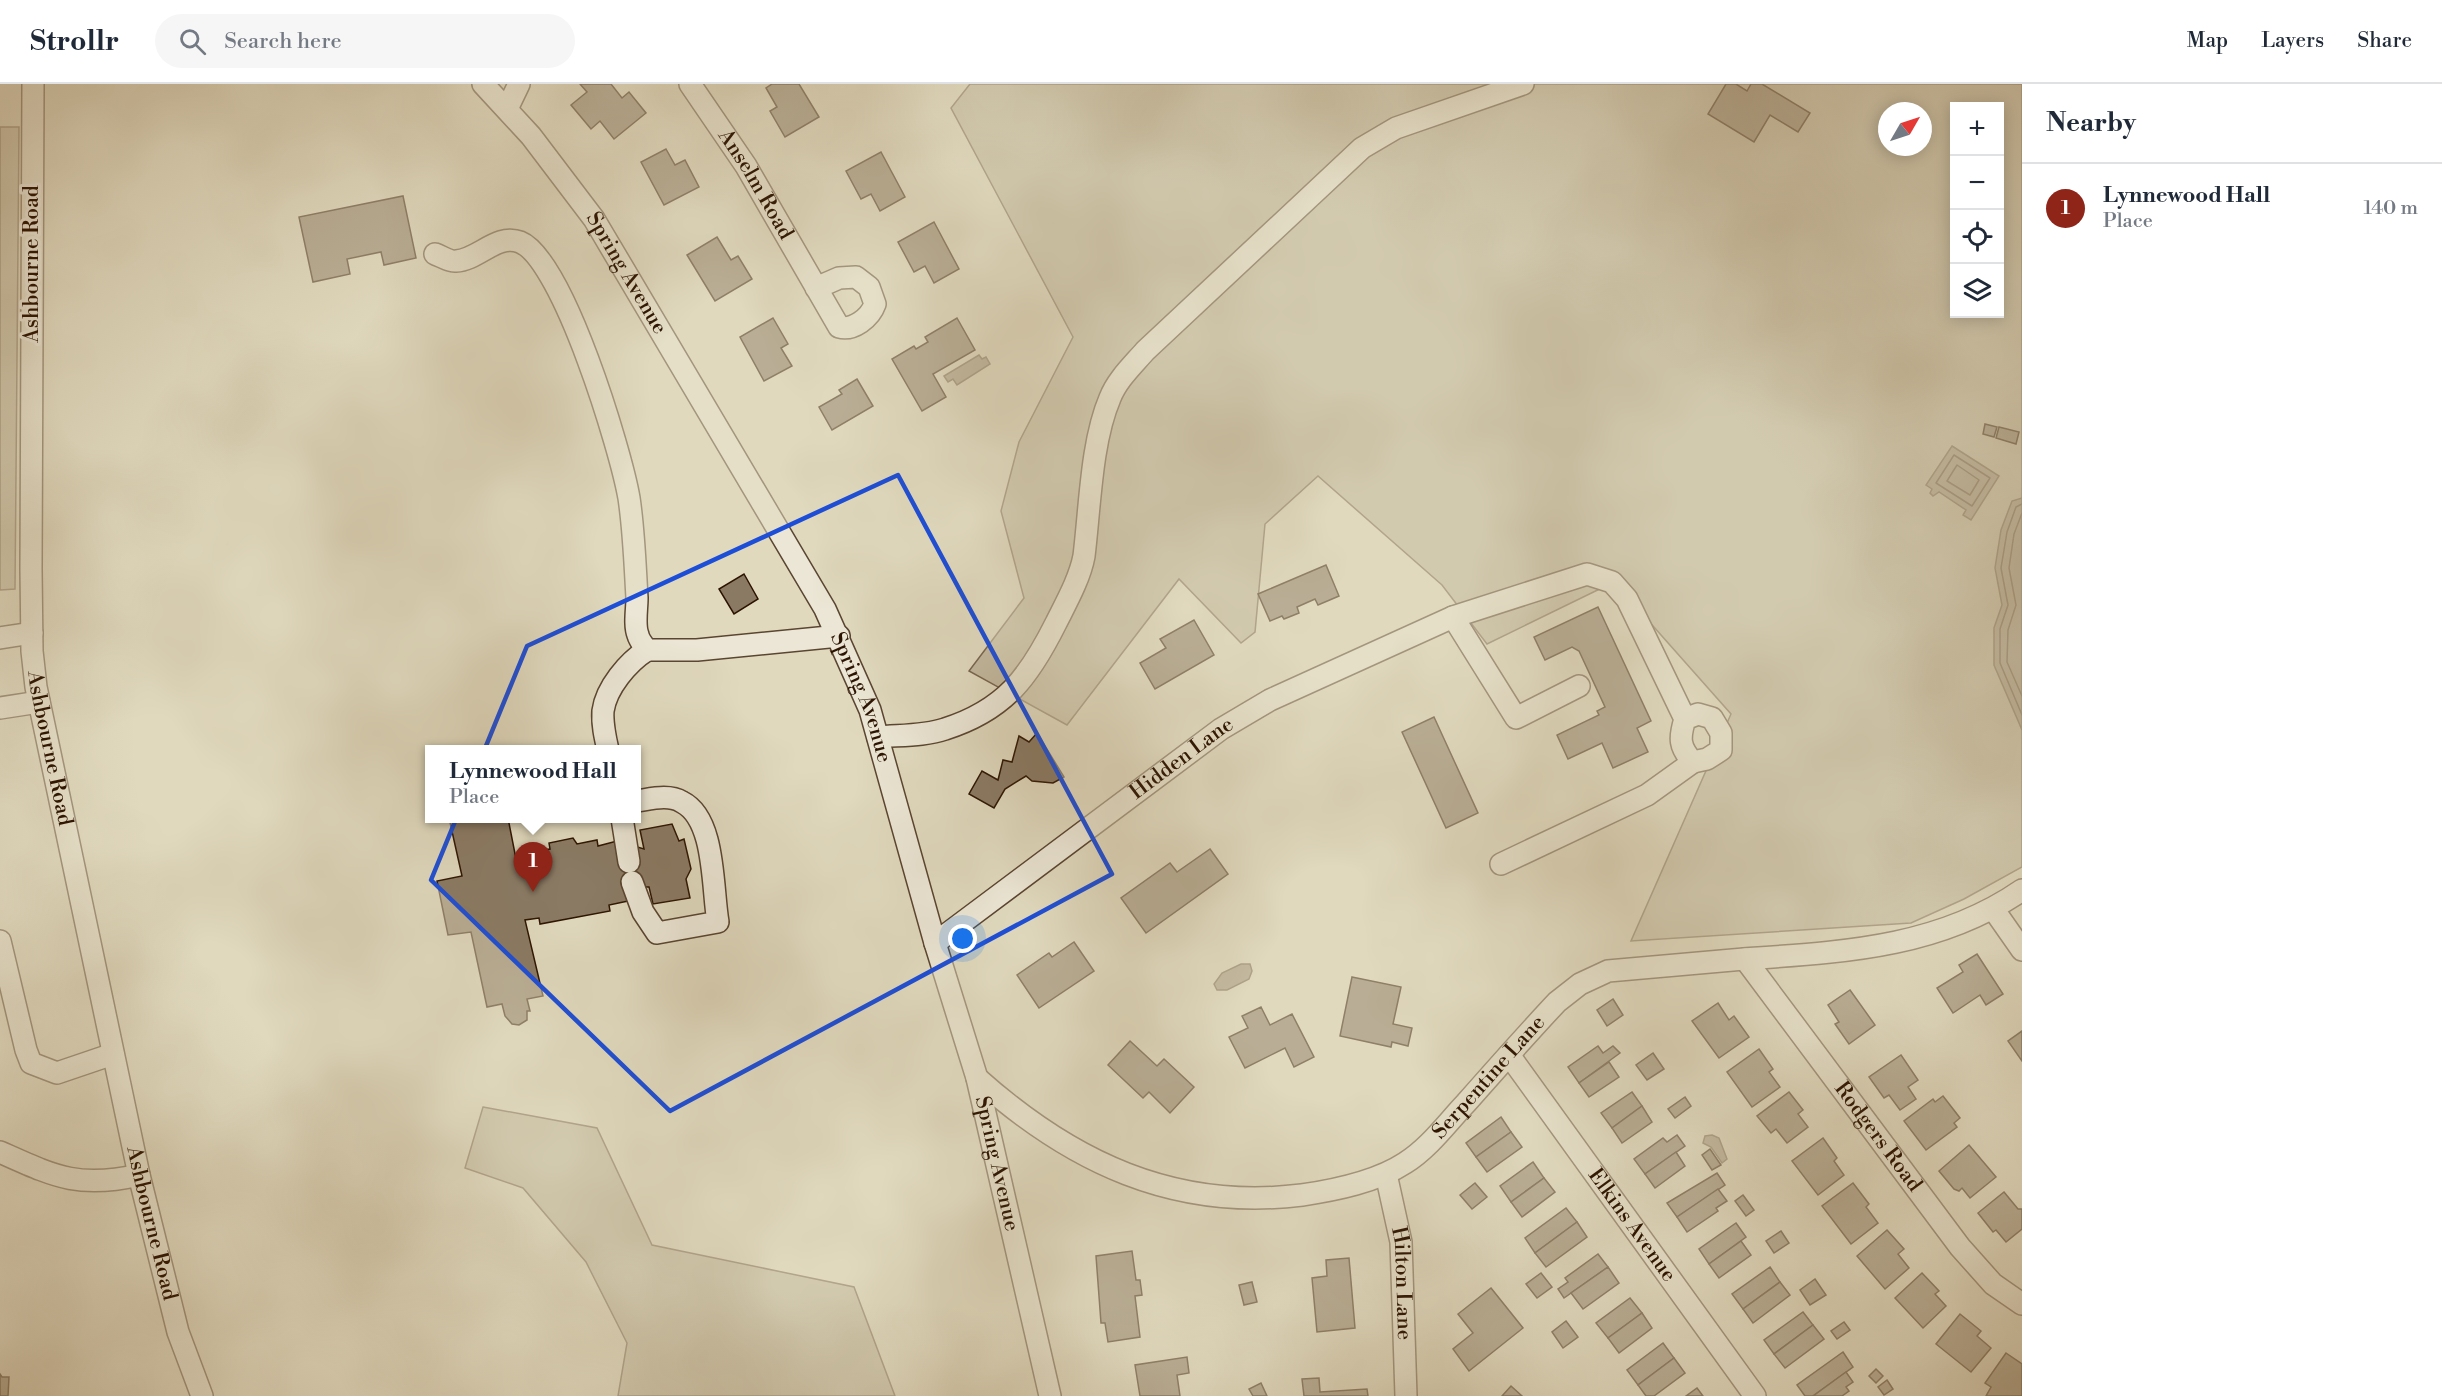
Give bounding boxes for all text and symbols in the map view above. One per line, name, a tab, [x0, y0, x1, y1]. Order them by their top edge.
search box	[155, 14, 575, 68]
text: Strollr	[30, 24, 119, 59]
icon: search	[176, 25, 209, 58]
text: Search here	[224, 28, 342, 55]
text: Map	[2187, 28, 2228, 54]
text: Layers	[2261, 28, 2324, 54]
text: Share	[2357, 28, 2412, 54]
north arrow	[1878, 102, 1932, 156]
map controls	[1950, 102, 2004, 318]
button: +	[1950, 102, 2004, 156]
text: Nearby	[2046, 107, 2136, 139]
street label: Anselm Road	[711, 124, 799, 244]
button: −	[1950, 156, 2004, 210]
text: Lynnewood Hall	[2103, 182, 2270, 209]
street label: Ashbourne Road	[19, 185, 45, 344]
text: 1	[2061, 196, 2070, 221]
text: 140 m	[2363, 196, 2418, 221]
street label: Spring Avenue	[580, 207, 672, 339]
text: Place	[2103, 209, 2153, 234]
button: locate	[1950, 210, 2004, 264]
button: layers	[1950, 264, 2004, 318]
street label: Spring Avenue	[824, 628, 897, 766]
street label: Ashbourne Road	[21, 669, 78, 828]
street label: Hidden Lane	[1125, 712, 1238, 806]
popup	[425, 745, 641, 823]
text: Lynnewood Hall	[449, 758, 617, 785]
text: Place	[449, 785, 499, 810]
pin: 1	[514, 842, 552, 892]
your location	[948, 924, 977, 953]
street label: Serpentine Lane	[1427, 1010, 1551, 1145]
street label: Rodgers Road	[1828, 1077, 1927, 1197]
street label: Spring Avenue	[969, 1094, 1025, 1234]
street label: Ashbourne Road	[120, 1143, 183, 1303]
street label: Elkins Avenue	[1582, 1163, 1682, 1287]
street label: Hilton Lane	[1385, 1224, 1417, 1341]

